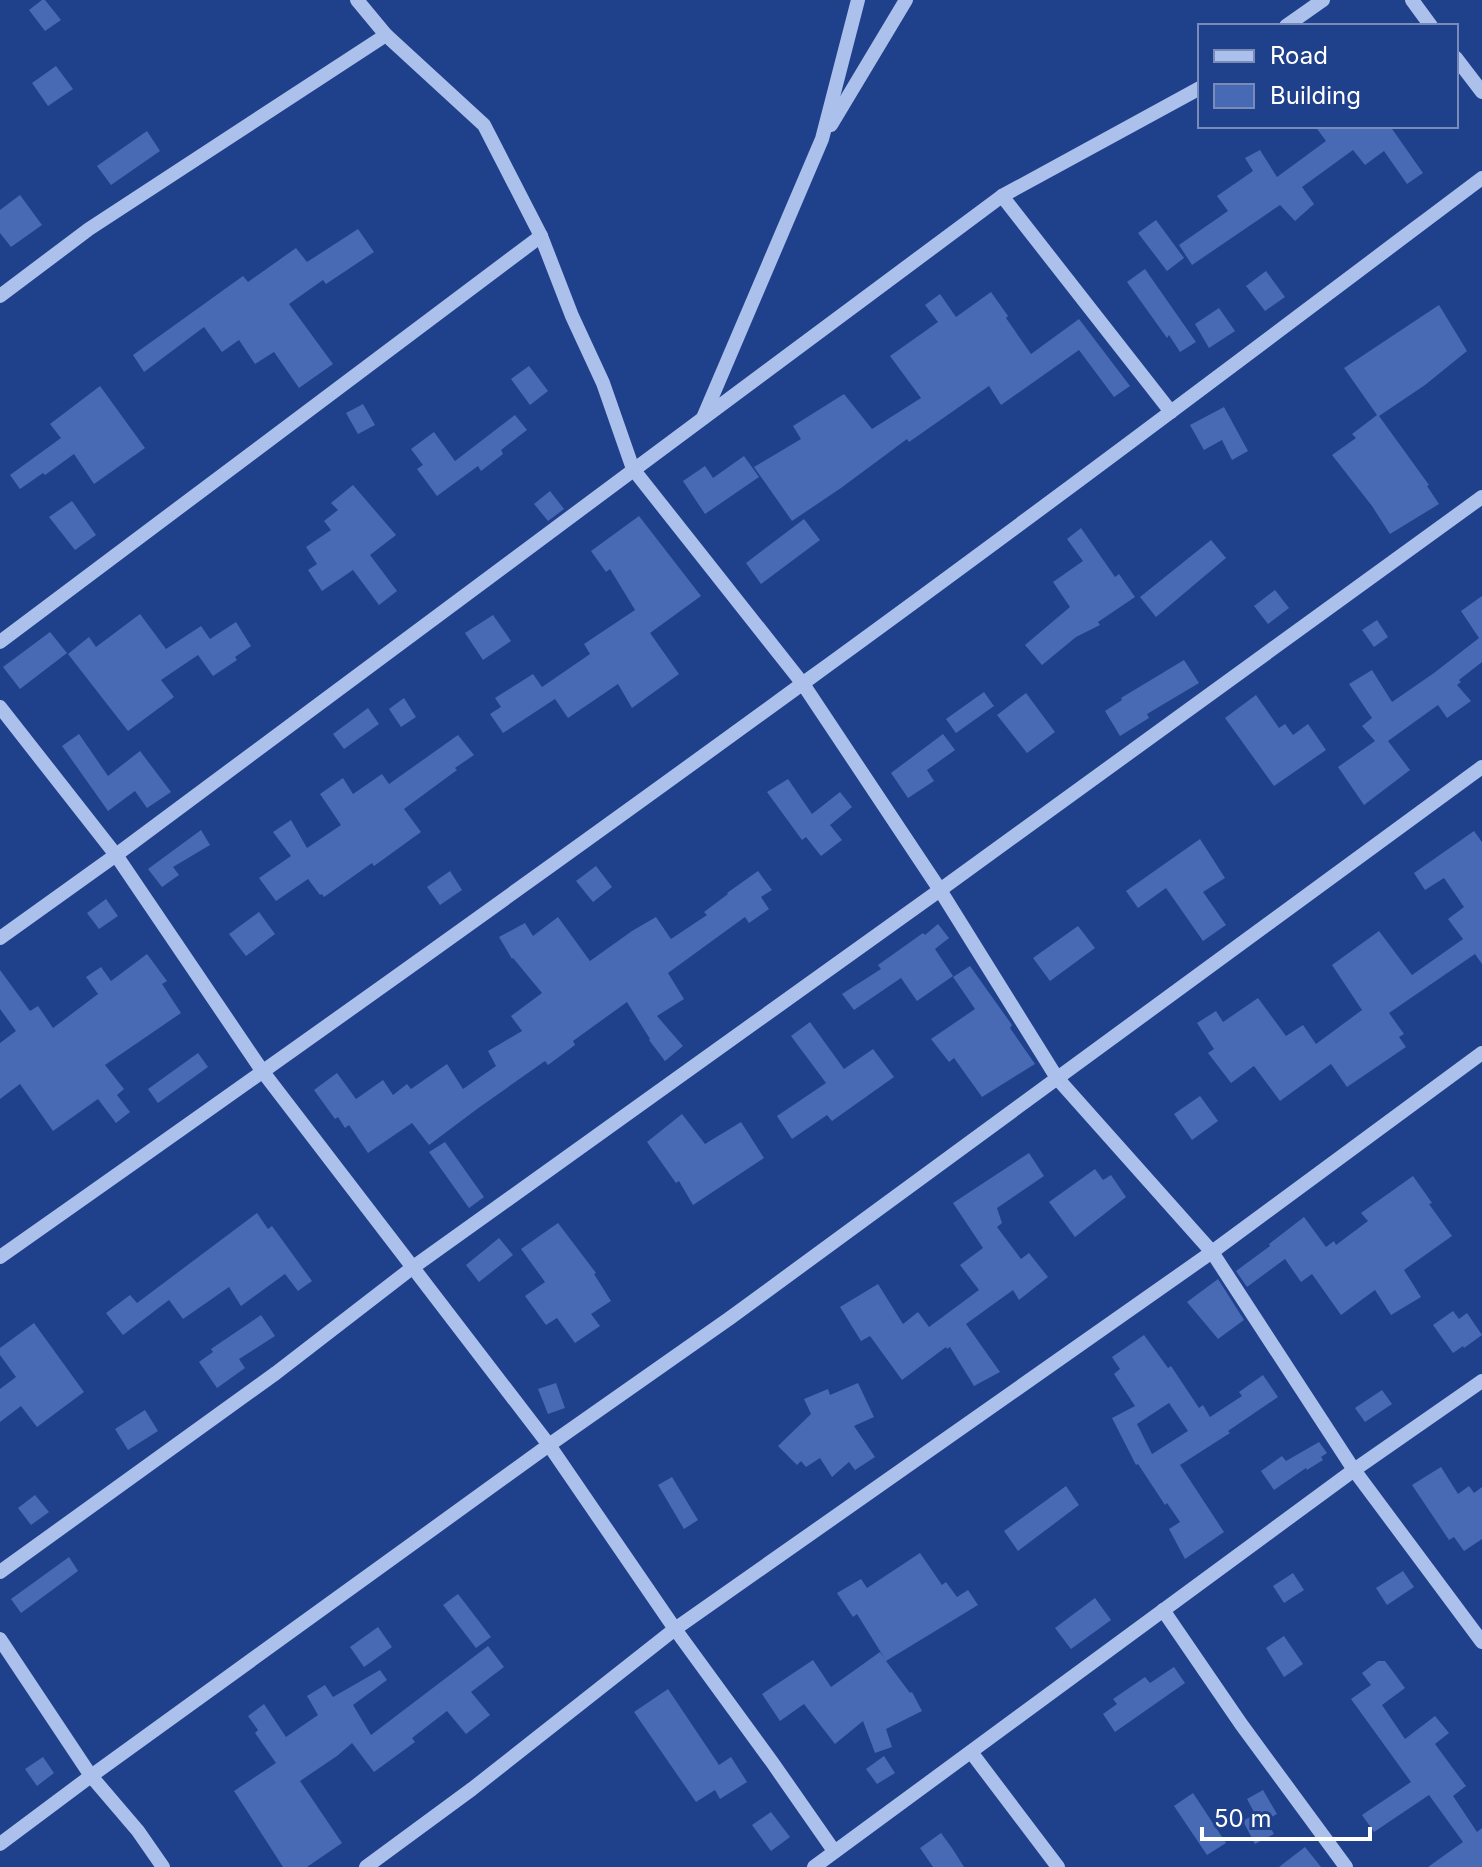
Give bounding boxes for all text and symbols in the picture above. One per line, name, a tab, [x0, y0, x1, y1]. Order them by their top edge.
legend	[1198, 24, 1458, 128]
text: Road	[1270, 41, 1328, 70]
text: Building	[1270, 81, 1361, 110]
scale bar	[1202, 1791, 1370, 1841]
text: 50 m	[1214, 1804, 1272, 1833]

